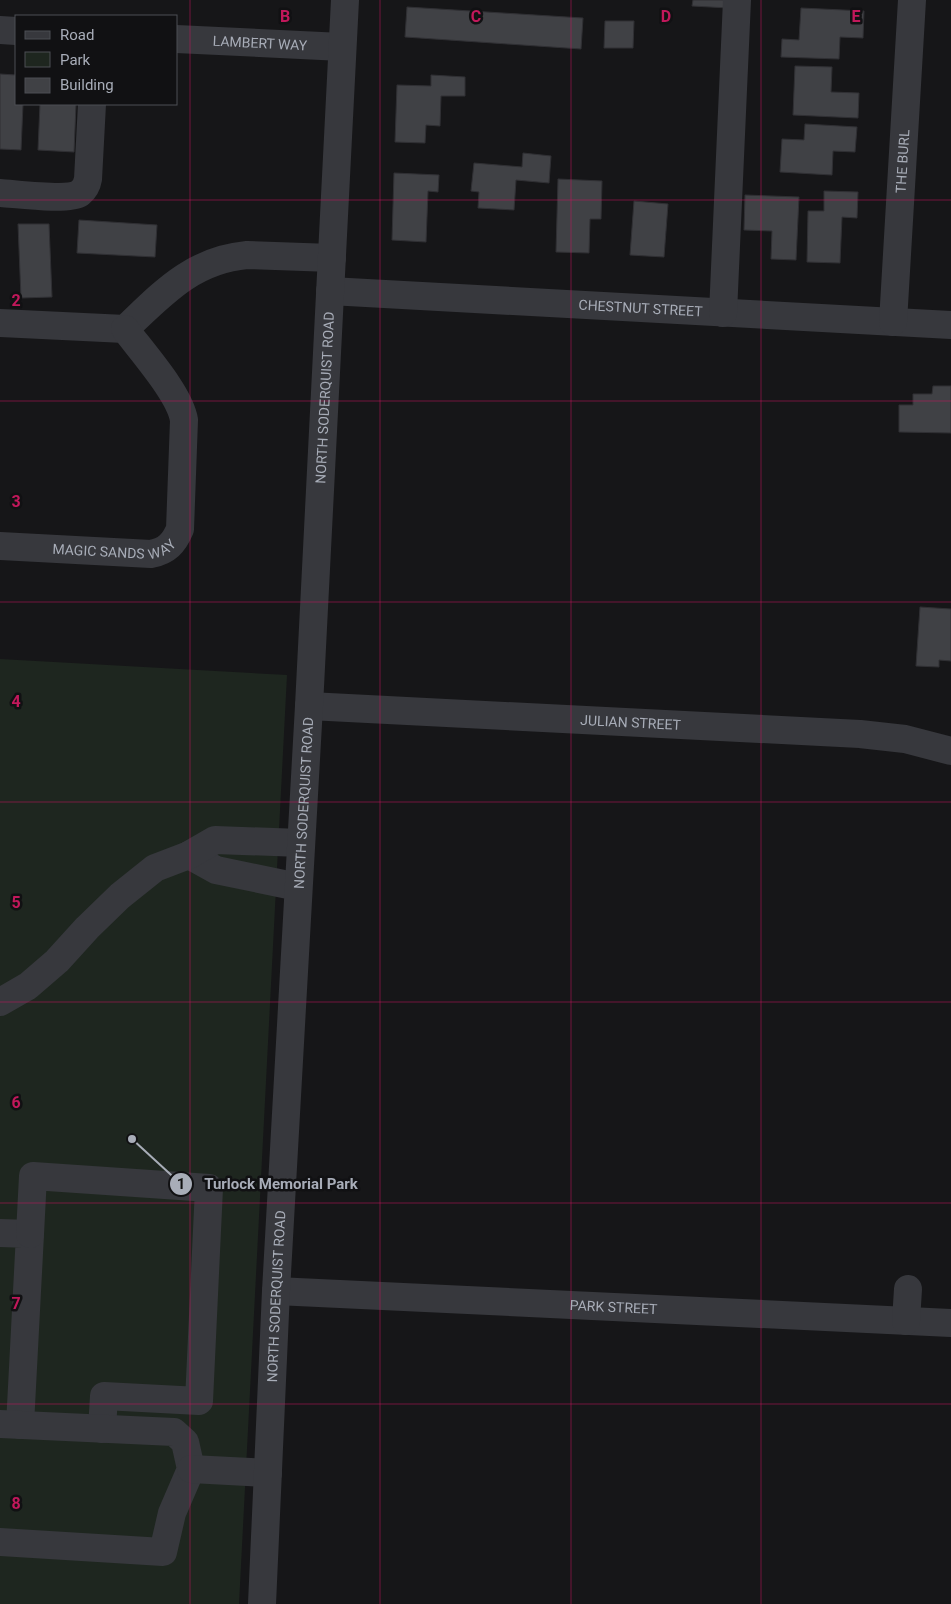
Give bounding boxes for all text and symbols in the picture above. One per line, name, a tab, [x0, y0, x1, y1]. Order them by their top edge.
text: B	[280, 7, 290, 26]
text: C	[471, 7, 481, 26]
text: D	[661, 7, 671, 26]
text: E	[852, 7, 861, 26]
legend	[15, 15, 178, 105]
text: Road	[60, 26, 94, 44]
street label: LAMBERT WAY	[212, 33, 308, 53]
text: Park	[60, 51, 91, 69]
text: Building	[60, 76, 114, 94]
street label: THE BURL	[893, 129, 912, 194]
text: 2	[11, 291, 21, 310]
street label: CHESTNUT STREET	[578, 297, 704, 319]
street label: NORTH SODERQUIST ROAD	[312, 311, 337, 484]
text: 3	[11, 492, 21, 511]
street label: MAGIC SANDS WAY	[52, 535, 180, 563]
text: 4	[11, 692, 21, 711]
street label: JULIAN STREET	[580, 712, 682, 733]
street label: NORTH SODERQUIST ROAD	[291, 717, 316, 890]
text: 5	[11, 893, 21, 912]
text: 6	[11, 1093, 21, 1112]
callout: Turlock Memorial Park	[169, 1169, 368, 1199]
text: 1	[177, 1175, 185, 1193]
text: Turlock Memorial Park	[204, 1175, 359, 1193]
street label: NORTH SODERQUIST ROAD	[264, 1210, 289, 1383]
text: 7	[11, 1294, 21, 1313]
street label: PARK STREET	[569, 1297, 658, 1317]
text: 8	[11, 1494, 21, 1513]

